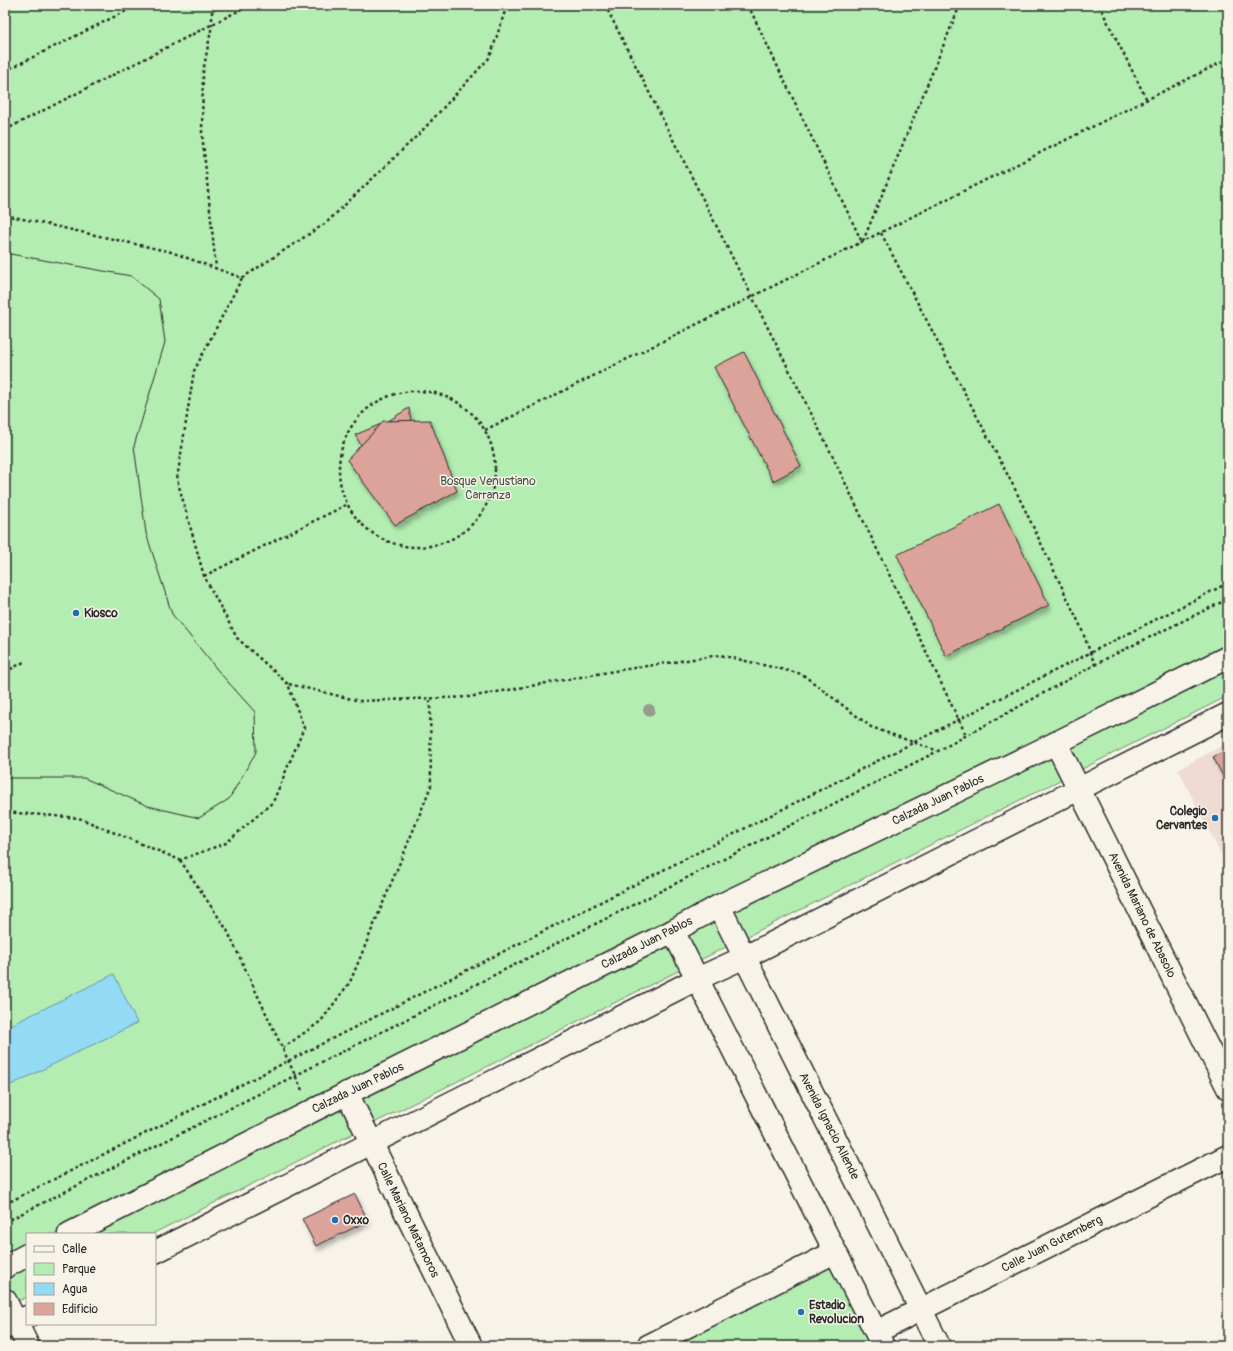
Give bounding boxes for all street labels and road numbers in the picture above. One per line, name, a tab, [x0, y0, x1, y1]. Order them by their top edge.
street label: Calzada Juan Pablos	[890, 771, 987, 829]
street label: Avenida Mariano de Abasolo	[1105, 850, 1179, 981]
street label: Calzada Juan Pablos	[599, 913, 696, 972]
street label: Calzada Juan Pablos	[310, 1059, 407, 1117]
street label: Avenida Ignacio Allende	[796, 1070, 863, 1182]
street label: Calle Mariano Matamoros	[374, 1160, 443, 1281]
street label: Calle Juan Gutemberg	[999, 1212, 1105, 1276]

